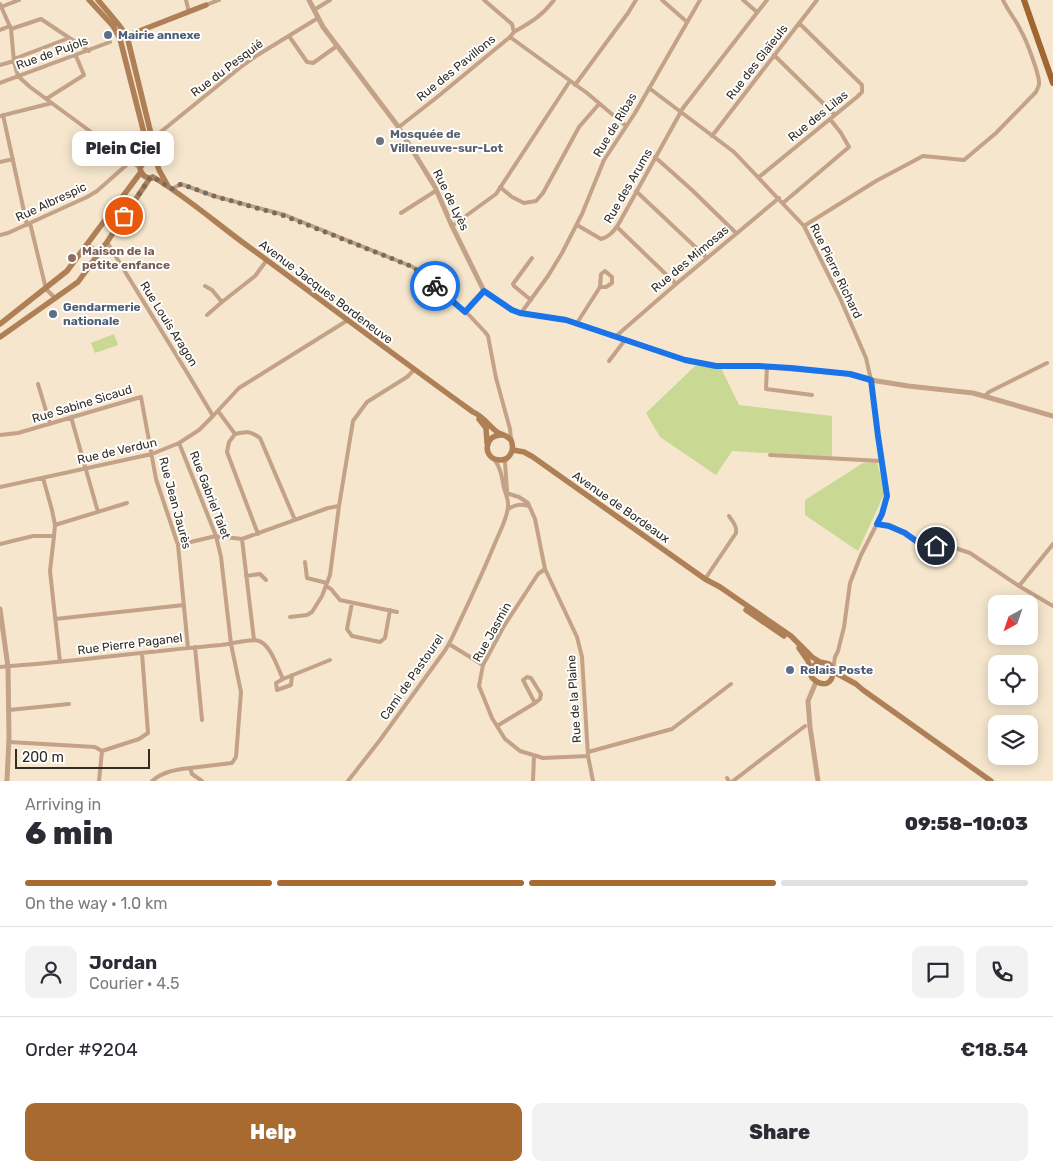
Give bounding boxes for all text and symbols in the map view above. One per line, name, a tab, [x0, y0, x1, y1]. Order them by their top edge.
street label: Rue des Glaïeuls	[723, 22, 791, 102]
place label: Mairie annexe	[118, 28, 200, 42]
marker: Mairie annexe	[102, 29, 114, 41]
street label: Rue des Pavillons	[414, 32, 498, 104]
street label: Rue de Pujols	[14, 34, 90, 72]
street label: Rue du Pesquié	[188, 36, 266, 100]
street label: Rue des Lilas	[785, 88, 851, 144]
street label: Rue de Ribas	[590, 90, 640, 160]
place label: Mosquée de Villeneuve-sur-Lot	[390, 127, 504, 155]
callout: Plein Ciel	[73, 131, 175, 166]
marker: Mosquée de Villeneuve-sur-Lot	[374, 135, 386, 147]
text: Plein Ciel	[85, 139, 161, 158]
street label: Rue des Arums	[601, 146, 655, 226]
street label: Rue de Lyès	[430, 167, 472, 233]
street label: Rue Albrespic	[13, 179, 89, 225]
pin	[103, 195, 145, 237]
icon: bag	[110, 202, 138, 230]
street label: Rue Pierre Richard	[807, 221, 865, 321]
street label: Rue des Mimosas	[649, 223, 731, 295]
street label: Avenue Jacques Bordeneuve	[256, 237, 396, 347]
place label: Maison de la petite enfance	[82, 244, 170, 272]
marker: Maison de la petite enfance	[66, 252, 78, 264]
courier	[410, 261, 460, 311]
icon: bike	[421, 272, 449, 300]
street label: Rue Louis Aragon	[137, 279, 201, 369]
place label: Gendarmerie nationale	[63, 300, 141, 328]
marker: Gendarmerie nationale	[47, 308, 59, 320]
street label: Rue Sabine Sicaud	[30, 382, 134, 426]
street label: Rue de Verdun	[76, 435, 158, 467]
street label: Rue Gabriel Talet	[187, 449, 233, 541]
street label: Rue Jean Jaurès	[156, 455, 194, 551]
street label: Avenue de Bordeaux	[570, 468, 673, 546]
pin	[915, 525, 957, 567]
icon: home	[922, 532, 950, 560]
north arrow	[988, 595, 1038, 645]
map controls	[988, 595, 1038, 765]
street label: Rue Jasmin	[470, 600, 514, 664]
street label: Rue Pierre Paganel	[77, 631, 183, 657]
street label: Cami de Pastourel	[377, 631, 447, 722]
street label: Rue de la Plaine	[564, 654, 584, 743]
button: locate	[988, 655, 1038, 705]
place label: Relais Poste	[800, 663, 873, 677]
marker: Relais Poste	[784, 664, 796, 676]
button: layers	[988, 715, 1038, 765]
scale bar	[15, 746, 150, 769]
text: 200 m	[22, 749, 64, 766]
text: Arriving in	[25, 795, 101, 814]
text: 09:58–10:03	[905, 812, 1028, 835]
text: 6 min	[25, 814, 113, 852]
text: On the way · 1.0 km	[25, 894, 168, 913]
button: person	[25, 946, 77, 998]
button: chat	[912, 946, 964, 998]
button: phone	[976, 946, 1028, 998]
text: Jordan	[89, 951, 157, 974]
text: Courier · 4.5	[89, 974, 179, 993]
text: Order #9204	[25, 1038, 138, 1061]
text: €18.54	[960, 1038, 1028, 1061]
button: Help	[25, 1103, 522, 1161]
button: Share	[532, 1103, 1028, 1161]

